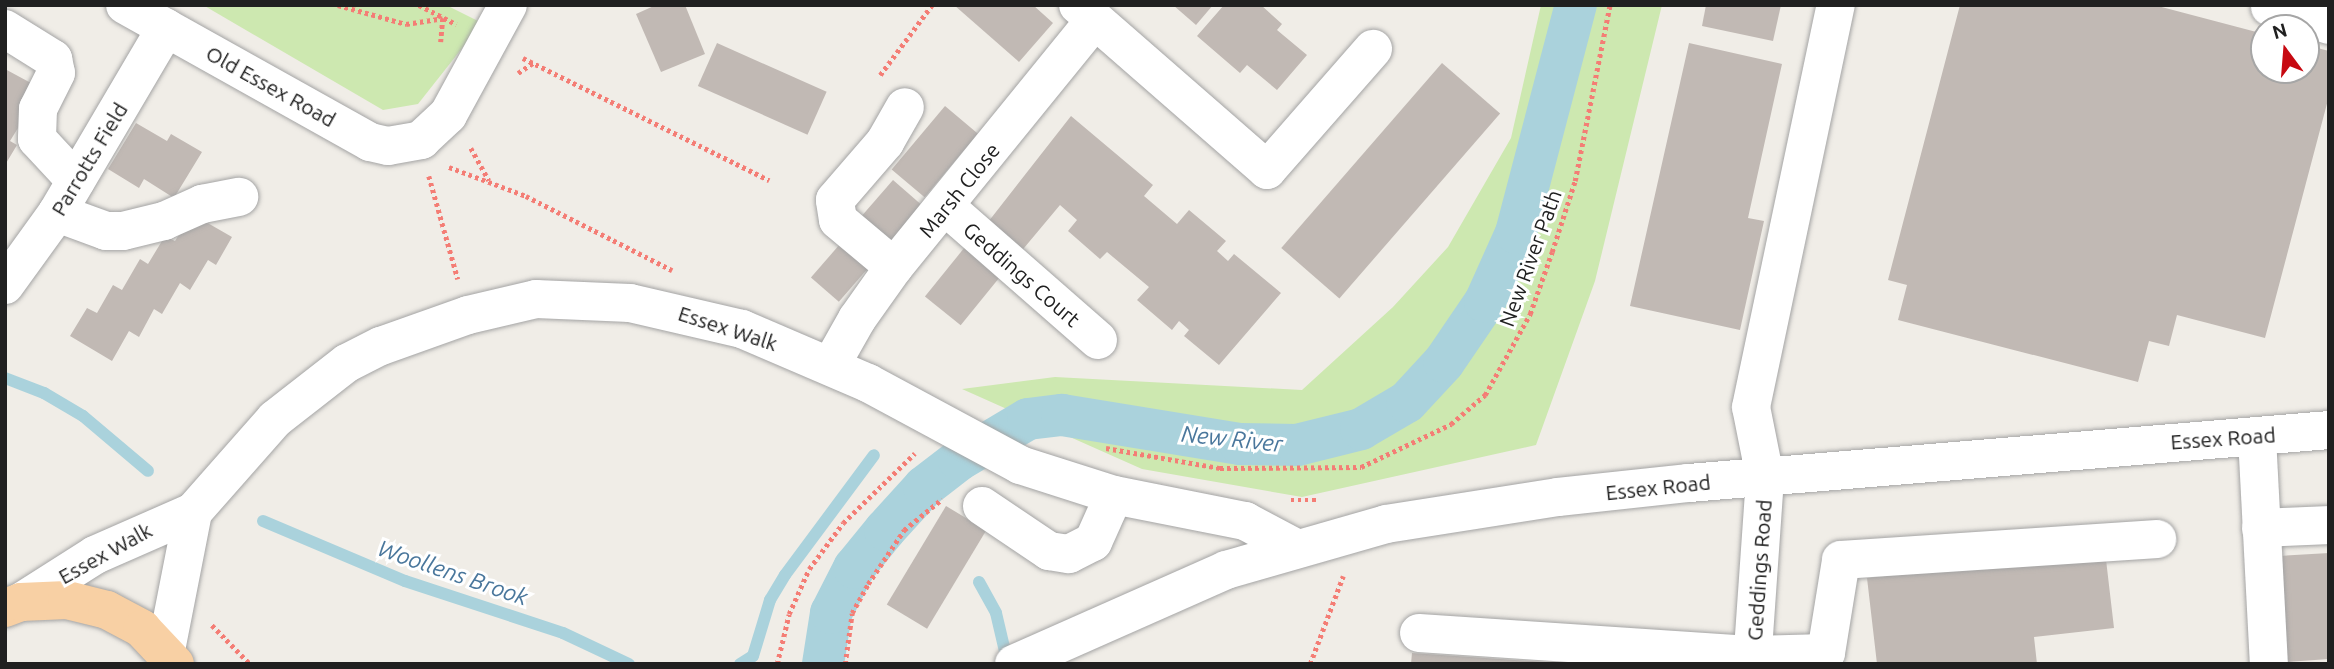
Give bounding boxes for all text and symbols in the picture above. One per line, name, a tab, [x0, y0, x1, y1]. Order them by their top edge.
north arrow	[2250, 14, 2320, 84]
text: N	[2270, 18, 2290, 43]
street label: Old Essex Road	[202, 40, 340, 132]
street label: Parrotts Field	[45, 98, 133, 220]
street label: Marsh Close	[913, 138, 1005, 242]
street label: New River Path	[1494, 186, 1566, 330]
street label: Geddings Court	[958, 216, 1086, 332]
street label: Essex Walk	[675, 300, 781, 356]
water label: New River	[1180, 420, 1284, 458]
street label: Essex Road	[2170, 422, 2276, 454]
street label: Essex Road	[1604, 469, 1712, 505]
street label: Geddings Road	[1741, 499, 1777, 641]
street label: Essex Walk	[54, 517, 156, 589]
water label: Woollens Brook	[374, 534, 532, 612]

